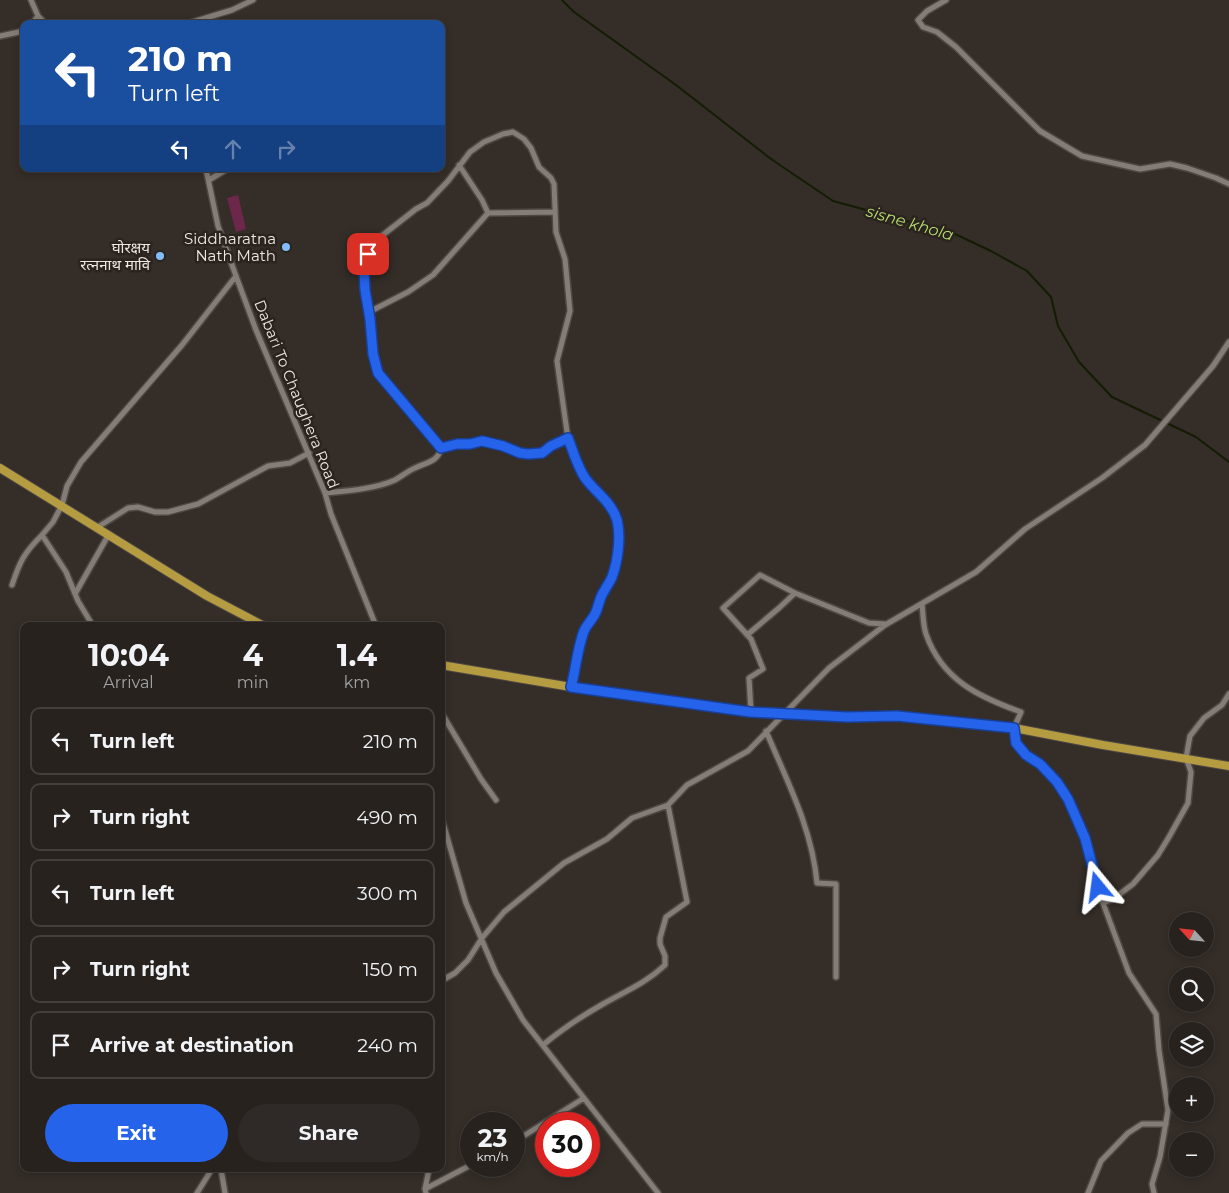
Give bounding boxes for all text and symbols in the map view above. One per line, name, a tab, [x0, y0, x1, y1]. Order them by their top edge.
text: 210 m	[128, 37, 233, 80]
icon: left	[45, 40, 110, 105]
text: Turn left	[128, 80, 220, 107]
icon: left	[166, 135, 194, 163]
icon: ahead	[219, 135, 247, 163]
icon: right	[272, 135, 300, 163]
water label: sisne khola	[863, 201, 956, 245]
place label: Siddharatna Nath Math	[184, 229, 276, 265]
pin	[347, 233, 389, 275]
place label: घोरक्षय रत्ननाथ मावि	[80, 238, 151, 274]
icon: arrive	[354, 240, 382, 268]
marker: Siddharatna Nath Math	[280, 241, 292, 253]
marker: घोरक्षय रत्ननाथ मावि	[154, 250, 166, 262]
street label: Dabari To Chaughera Road	[250, 297, 344, 491]
text: 10:04	[88, 637, 169, 674]
text: 4	[243, 637, 263, 674]
text: 1.4	[337, 637, 377, 674]
text: Arrival	[103, 673, 154, 692]
text: min	[237, 673, 269, 692]
text: km	[344, 673, 370, 692]
icon: left	[47, 727, 75, 755]
text: Turn left	[90, 730, 175, 753]
text: 210 m	[363, 730, 418, 753]
icon: right	[47, 803, 75, 831]
text: Turn right	[90, 806, 190, 829]
text: 490 m	[356, 806, 418, 829]
position arrow	[1071, 860, 1123, 912]
icon: left	[47, 879, 75, 907]
text: Turn left	[90, 882, 175, 905]
text: 300 m	[357, 882, 418, 905]
north arrow	[1169, 912, 1214, 958]
map controls	[1169, 912, 1214, 1177]
icon: right	[47, 955, 75, 983]
text: Turn right	[90, 958, 190, 981]
text: 150 m	[363, 958, 418, 981]
button: search	[1169, 967, 1214, 1012]
button: layers	[1169, 1022, 1214, 1067]
icon: arrive	[47, 1031, 75, 1059]
text: Arrive at destination	[90, 1034, 294, 1057]
text: 240 m	[357, 1034, 418, 1057]
button: +	[1169, 1077, 1214, 1122]
button: Exit	[45, 1104, 228, 1162]
button: Share	[238, 1104, 420, 1162]
speed limit sign: 30	[535, 1112, 600, 1177]
text: 23	[478, 1123, 507, 1153]
button: −	[1169, 1132, 1214, 1177]
text: km/h	[476, 1149, 509, 1164]

